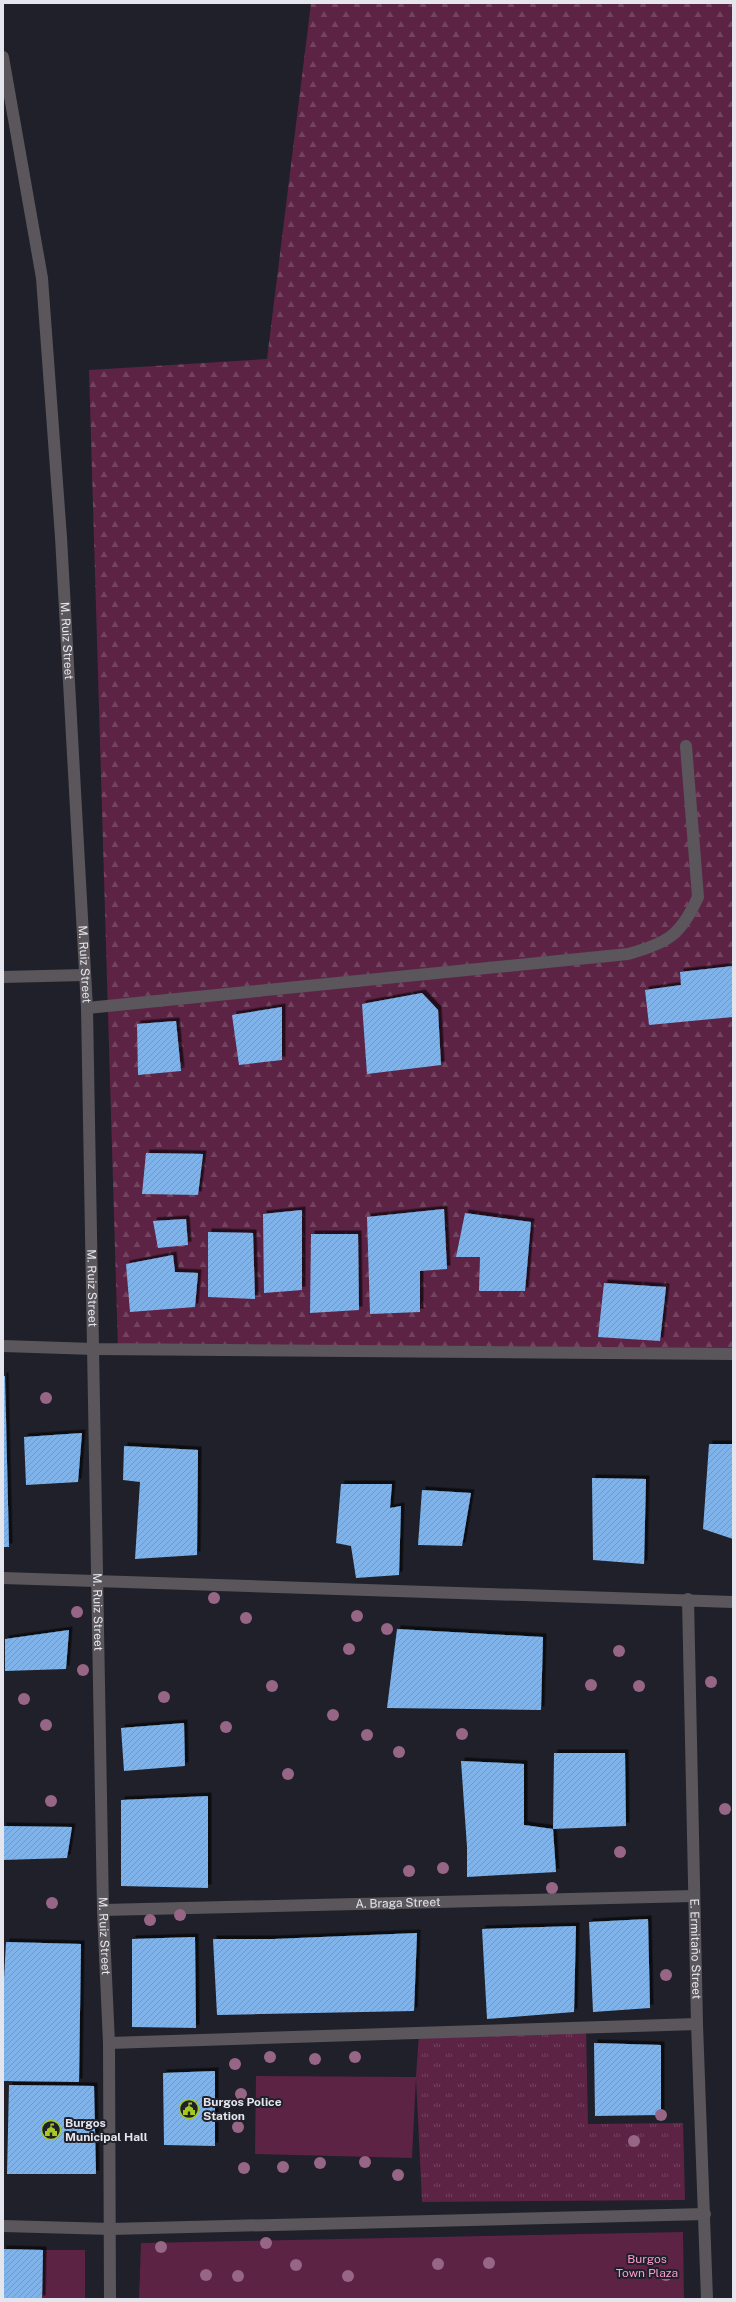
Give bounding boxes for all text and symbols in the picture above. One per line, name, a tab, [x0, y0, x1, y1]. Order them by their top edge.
street label: M. Ruiz Street	[58, 601, 76, 680]
street label: M. Ruiz Street	[75, 925, 94, 1004]
street label: M. Ruiz Street	[84, 1249, 100, 1328]
street label: M. Ruiz Street	[90, 1573, 105, 1652]
street label: A. Braga Street	[355, 1895, 441, 1911]
street label: M. Ruiz Street	[96, 1897, 113, 1976]
street label: E. Ermitaño Street	[687, 1898, 703, 2000]
place label: Burgos Police Station	[203, 2095, 282, 2123]
public building icon: Burgos Police Station	[178, 2098, 200, 2120]
place label: Burgos Municipal Hall	[65, 2116, 148, 2144]
public building icon: Burgos Municipal Hall	[40, 2119, 62, 2141]
park label: Burgos Town Plaza	[616, 2252, 678, 2280]

